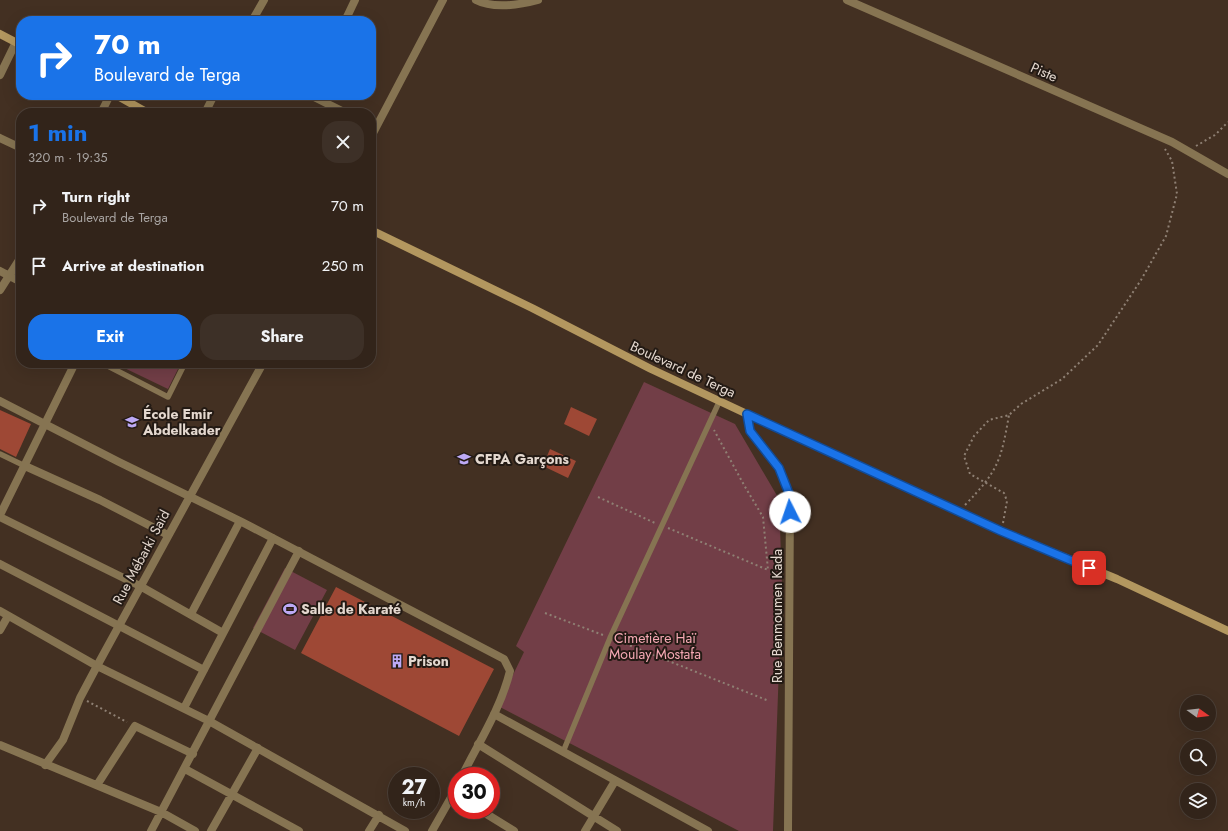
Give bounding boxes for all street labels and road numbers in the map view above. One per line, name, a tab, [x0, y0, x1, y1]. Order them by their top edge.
street label: Piste	[1027, 57, 1061, 87]
street label: Boulevard de Terga	[627, 336, 739, 402]
street label: Rue Mébarki Saïd	[108, 506, 174, 608]
street label: Rue Benmoumen Kada	[767, 549, 787, 683]

